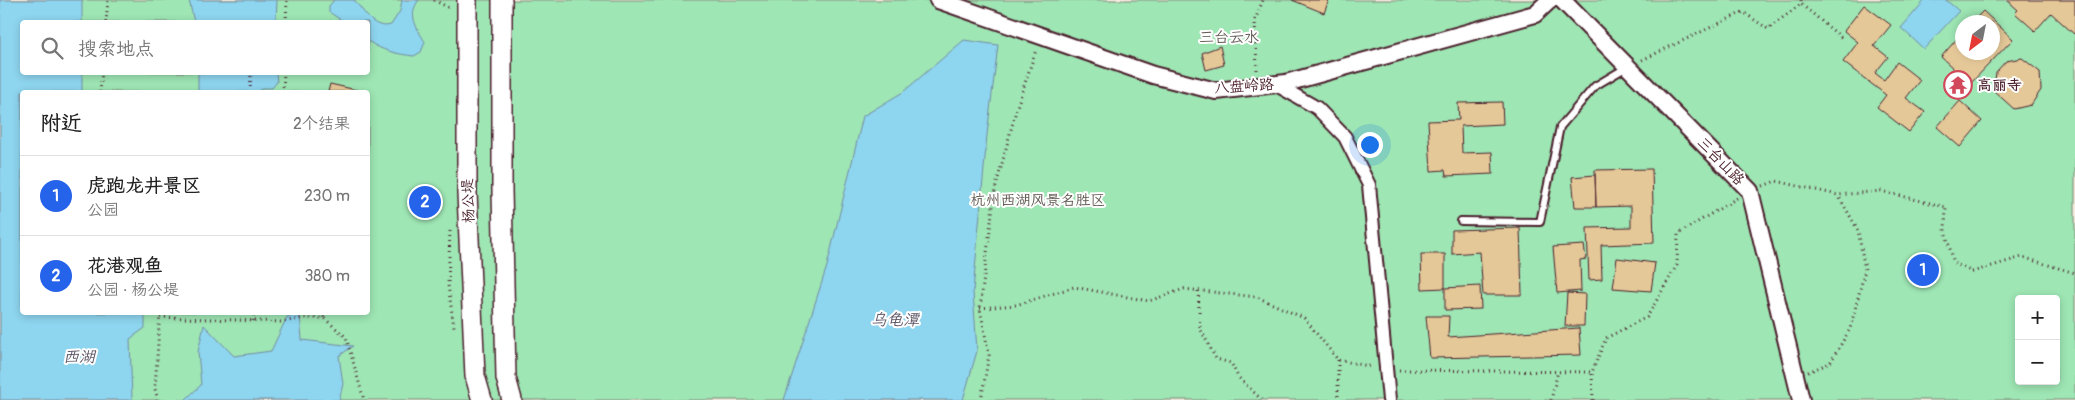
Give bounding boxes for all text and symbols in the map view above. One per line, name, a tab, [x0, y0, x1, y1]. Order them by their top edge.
north arrow	[1955, 15, 2000, 60]
search box	[20, 20, 370, 75]
park label: 三台云水	[1199, 28, 1259, 47]
icon: search	[38, 34, 66, 62]
text: 搜索地点	[78, 37, 154, 61]
temple icon: 高丽寺	[1943, 70, 1973, 100]
street label: 八盘岭路	[1213, 75, 1275, 98]
place label: 高丽寺	[1977, 76, 2022, 95]
text: 附近	[40, 110, 82, 137]
text: 2个结果	[293, 114, 350, 134]
your location	[1357, 132, 1383, 158]
street label: 三台山路	[1693, 133, 1748, 190]
text: 虎跑龙井景区	[87, 174, 201, 198]
street label: 杨公堤	[458, 178, 479, 224]
pin: 2	[409, 183, 441, 221]
text: 1	[53, 186, 59, 206]
text: 230 m	[304, 186, 350, 206]
park label: 杭州西湖风景名胜区	[970, 191, 1106, 210]
text: 公园	[87, 200, 119, 220]
pin: 1	[1907, 251, 1939, 289]
text: 花港观鱼	[87, 254, 163, 278]
text: 2	[52, 266, 60, 286]
text: 380 m	[304, 266, 350, 286]
text: 公园 · 杨公堤	[87, 280, 179, 300]
map controls	[2015, 295, 2060, 385]
button: +	[2015, 295, 2060, 340]
water label: 乌龟潭	[871, 310, 921, 330]
button: −	[2015, 340, 2060, 385]
water label: 西湖	[63, 347, 97, 367]

